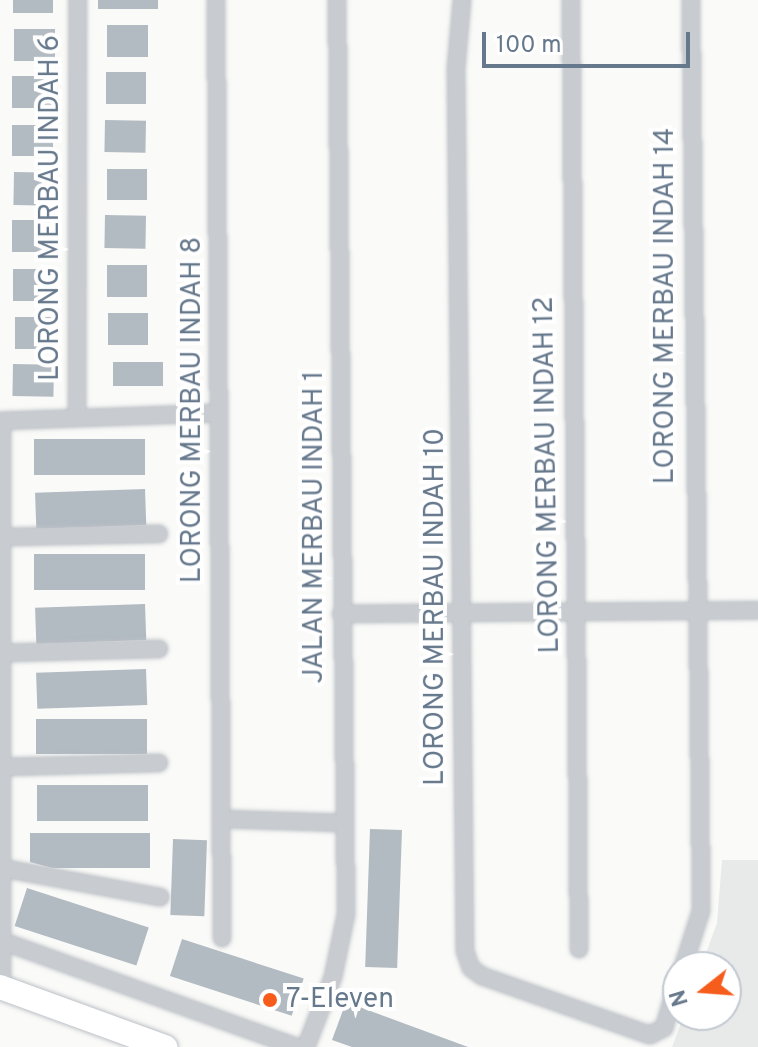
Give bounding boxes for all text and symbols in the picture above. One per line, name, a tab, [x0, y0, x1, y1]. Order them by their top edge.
scale bar	[486, 16, 694, 66]
text: 100 m	[496, 31, 562, 61]
street label: LORONG MERBAU INDAH 6	[34, 35, 68, 381]
street label: LORONG MERBAU INDAH 14	[649, 128, 683, 484]
street label: LORONG MERBAU INDAH 8	[176, 237, 210, 583]
street label: LORONG MERBAU INDAH 12	[528, 296, 568, 654]
street label: JALAN MERBAU INDAH 1	[298, 370, 332, 684]
street label: LORONG MERBAU INDAH 10	[419, 428, 453, 786]
north arrow	[662, 951, 742, 1031]
place label: 7-Eleven	[286, 983, 394, 1017]
text: N	[665, 986, 696, 1009]
marker: 7-Eleven	[261, 991, 279, 1009]

